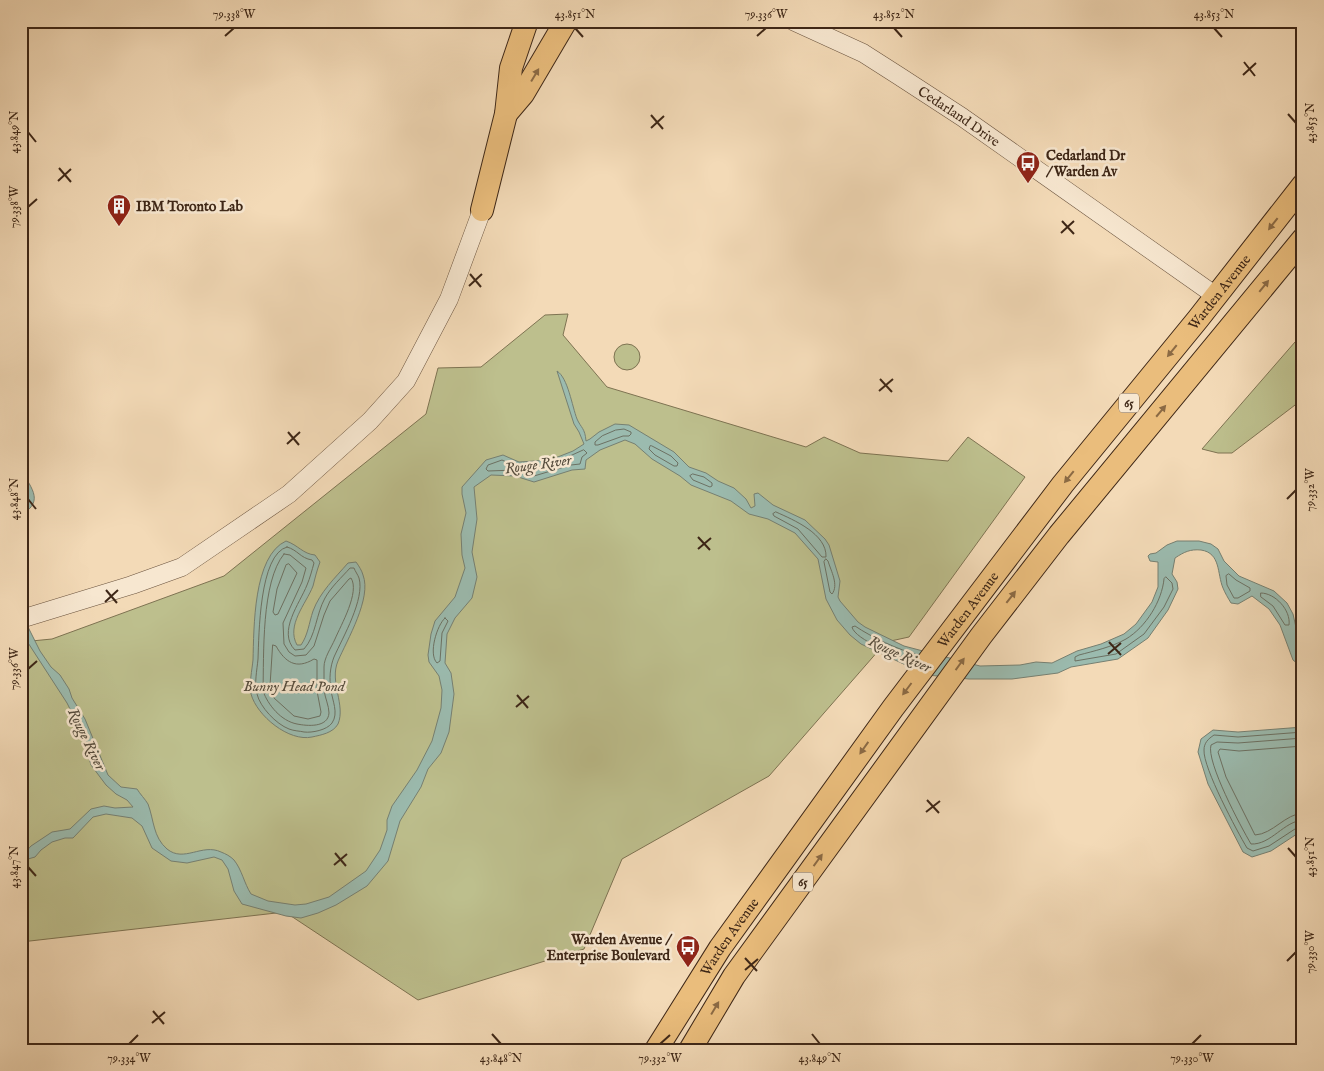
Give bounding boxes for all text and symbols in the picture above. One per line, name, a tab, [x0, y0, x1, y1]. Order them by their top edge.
text: 79.338°W	[213, 7, 256, 22]
text: 43.851°N	[555, 7, 596, 22]
text: 79.336°W	[745, 7, 788, 22]
text: 43.852°N	[873, 7, 916, 22]
text: 43.853°N	[1194, 7, 1235, 22]
one-way arrow	[530, 68, 539, 81]
street label: Cedarland Drive	[914, 83, 1004, 151]
text: 43.853°N	[1303, 102, 1318, 143]
text: 43.849°N	[7, 110, 22, 153]
place label: Cedarland Dr / Warden Av	[1045, 147, 1126, 181]
bus stop icon: Cedarland Dr / Warden Av	[1015, 150, 1041, 184]
text: 79.338°W	[7, 185, 22, 228]
building icon: IBM Toronto Lab	[106, 193, 132, 227]
place label: IBM Toronto Lab	[136, 198, 243, 216]
one-way arrow	[1267, 217, 1278, 230]
street label: Warden Avenue	[1185, 251, 1255, 334]
one-way arrow	[1259, 280, 1270, 293]
one-way arrow	[1166, 344, 1177, 357]
road number: 65	[1119, 393, 1139, 412]
one-way arrow	[1155, 406, 1167, 418]
water label: Rouge River	[504, 450, 574, 480]
text: 79.332°W	[1303, 468, 1318, 512]
one-way arrow	[1063, 470, 1074, 483]
text: 43.848°N	[7, 477, 22, 520]
street label: Warden Avenue	[934, 568, 1004, 652]
one-way arrow	[1006, 590, 1016, 604]
water label: Rouge River	[865, 632, 935, 679]
text: 79.336°W	[7, 647, 22, 690]
one-way arrow	[955, 658, 966, 671]
water label: Bunny Head Pond	[243, 677, 346, 696]
one-way arrow	[902, 682, 912, 696]
water label: Rouge River	[62, 705, 110, 775]
one-way arrow	[859, 741, 869, 754]
text: 43.851°N	[1303, 836, 1318, 877]
text: 43.847°N	[7, 845, 22, 888]
one-way arrow	[813, 853, 823, 867]
road number: 65	[793, 872, 813, 892]
street label: Warden Avenue	[697, 894, 764, 979]
text: 79.330°W	[1303, 930, 1318, 974]
place label: Warden Avenue / Enterprise Boulevard	[547, 931, 673, 965]
bus stop icon: Warden Avenue / Enterprise Boulevard	[675, 934, 701, 968]
one-way arrow	[711, 1001, 720, 1014]
text: 79.334°W	[107, 1051, 151, 1066]
text: 43.848°N	[480, 1051, 523, 1066]
text: 79.332°W	[638, 1051, 682, 1066]
text: 43.849°N	[799, 1051, 842, 1066]
text: 79.330°W	[1170, 1051, 1214, 1066]

